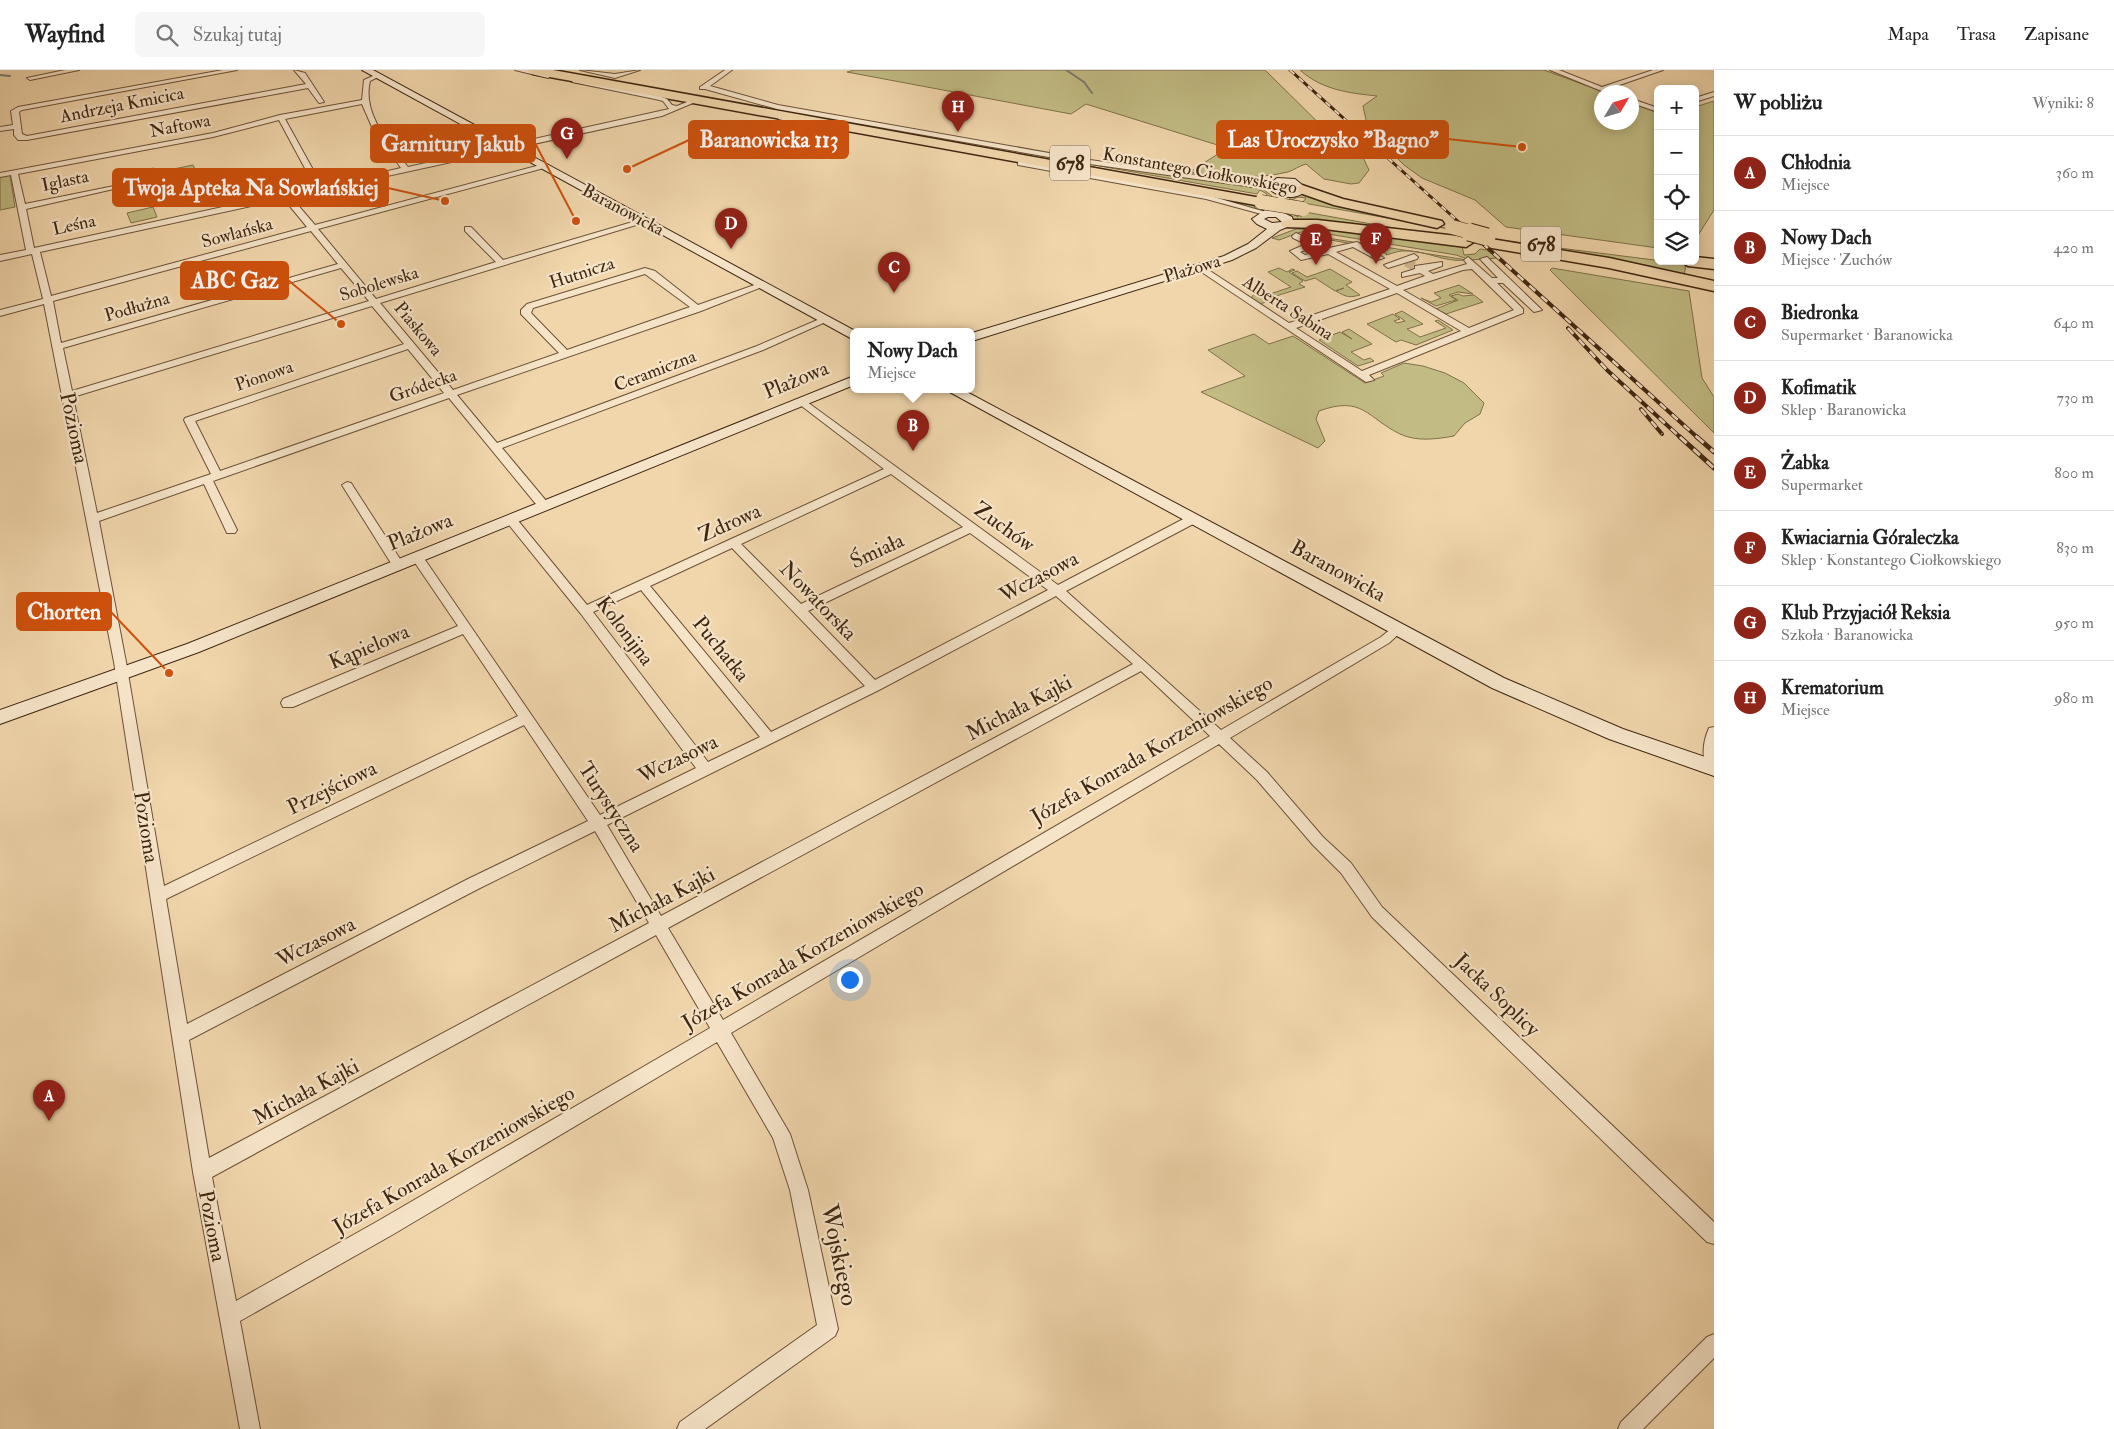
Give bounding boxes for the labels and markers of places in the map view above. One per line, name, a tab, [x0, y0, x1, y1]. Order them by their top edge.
pin: H	[942, 91, 974, 132]
pin: G	[551, 118, 583, 159]
callout: Baranowicka 113	[689, 121, 848, 158]
callout: Las Uroczysko "Bagno"	[1217, 121, 1448, 158]
callout: Garnitury Jakub	[371, 125, 535, 162]
callout: Twoja Apteka Na Sowlańskiej	[113, 169, 388, 206]
pin: D	[715, 208, 747, 249]
pin: F	[1360, 223, 1392, 264]
pin: E	[1300, 224, 1332, 265]
pin: C	[878, 252, 910, 293]
callout: ABC Gaz	[181, 262, 288, 299]
pin: B	[897, 410, 929, 451]
callout: Chorten	[17, 593, 111, 630]
pin: A	[33, 1080, 65, 1121]

